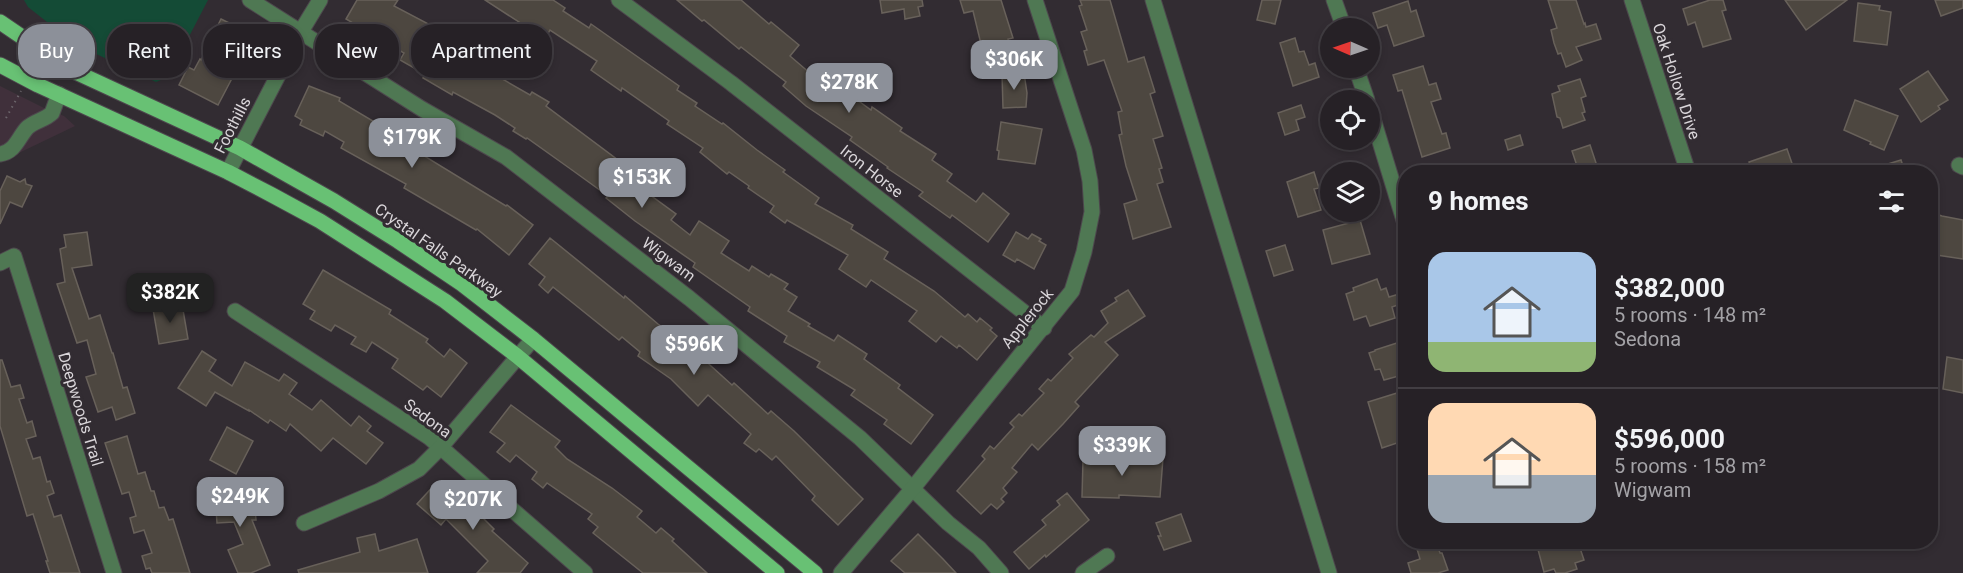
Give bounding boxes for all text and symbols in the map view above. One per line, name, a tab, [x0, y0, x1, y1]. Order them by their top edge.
north arrow	[1320, 18, 1380, 78]
map controls	[1320, 18, 1380, 222]
street label: Oak Hollow Drive	[1649, 21, 1704, 142]
chip: Buy	[18, 24, 95, 78]
chip: Rent	[107, 24, 191, 78]
chip: Filters	[203, 24, 303, 78]
chip: New	[315, 24, 399, 78]
chip: Apartment	[411, 24, 552, 78]
pin: $306K	[972, 40, 1056, 91]
text: $306K	[985, 47, 1043, 71]
pin: $278K	[807, 63, 891, 114]
text: $278K	[820, 70, 878, 94]
button: locate	[1320, 90, 1380, 150]
street label: Foothills	[210, 94, 255, 157]
pin: $179K	[370, 118, 454, 169]
text: $179K	[383, 125, 441, 149]
street label: Iron Horse	[837, 141, 907, 202]
pin: $153K	[600, 158, 684, 209]
button: layers	[1320, 162, 1380, 222]
text: $153K	[613, 165, 671, 189]
icon: filters	[1875, 185, 1908, 218]
text: 9 homes	[1428, 186, 1529, 216]
street label: Crystal Falls Parkway	[371, 199, 506, 302]
street label: Wigwam	[638, 233, 699, 286]
pin: $382K	[128, 273, 212, 324]
text: $382,000	[1614, 273, 1725, 303]
icon: home	[1476, 276, 1548, 348]
text: $382K	[141, 280, 199, 304]
street label: Applerock	[997, 284, 1058, 352]
text: 5 rooms · 148 m²	[1614, 303, 1766, 327]
pin: $596K	[652, 325, 736, 376]
text: Sedona	[1614, 327, 1681, 351]
text: $596K	[665, 332, 723, 356]
street label: Deepwoods Trail	[54, 350, 107, 468]
street label: Sedona	[400, 395, 455, 442]
text: $596,000	[1614, 424, 1725, 454]
pin: $339K	[1080, 426, 1164, 477]
icon: home	[1476, 427, 1548, 499]
text: $339K	[1093, 433, 1151, 457]
text: 5 rooms · 158 m²	[1614, 454, 1766, 478]
pin: $249K	[198, 477, 282, 528]
text: Wigwam	[1614, 478, 1691, 502]
pin: $207K	[431, 480, 515, 531]
text: $249K	[211, 484, 269, 508]
text: $207K	[444, 487, 502, 511]

